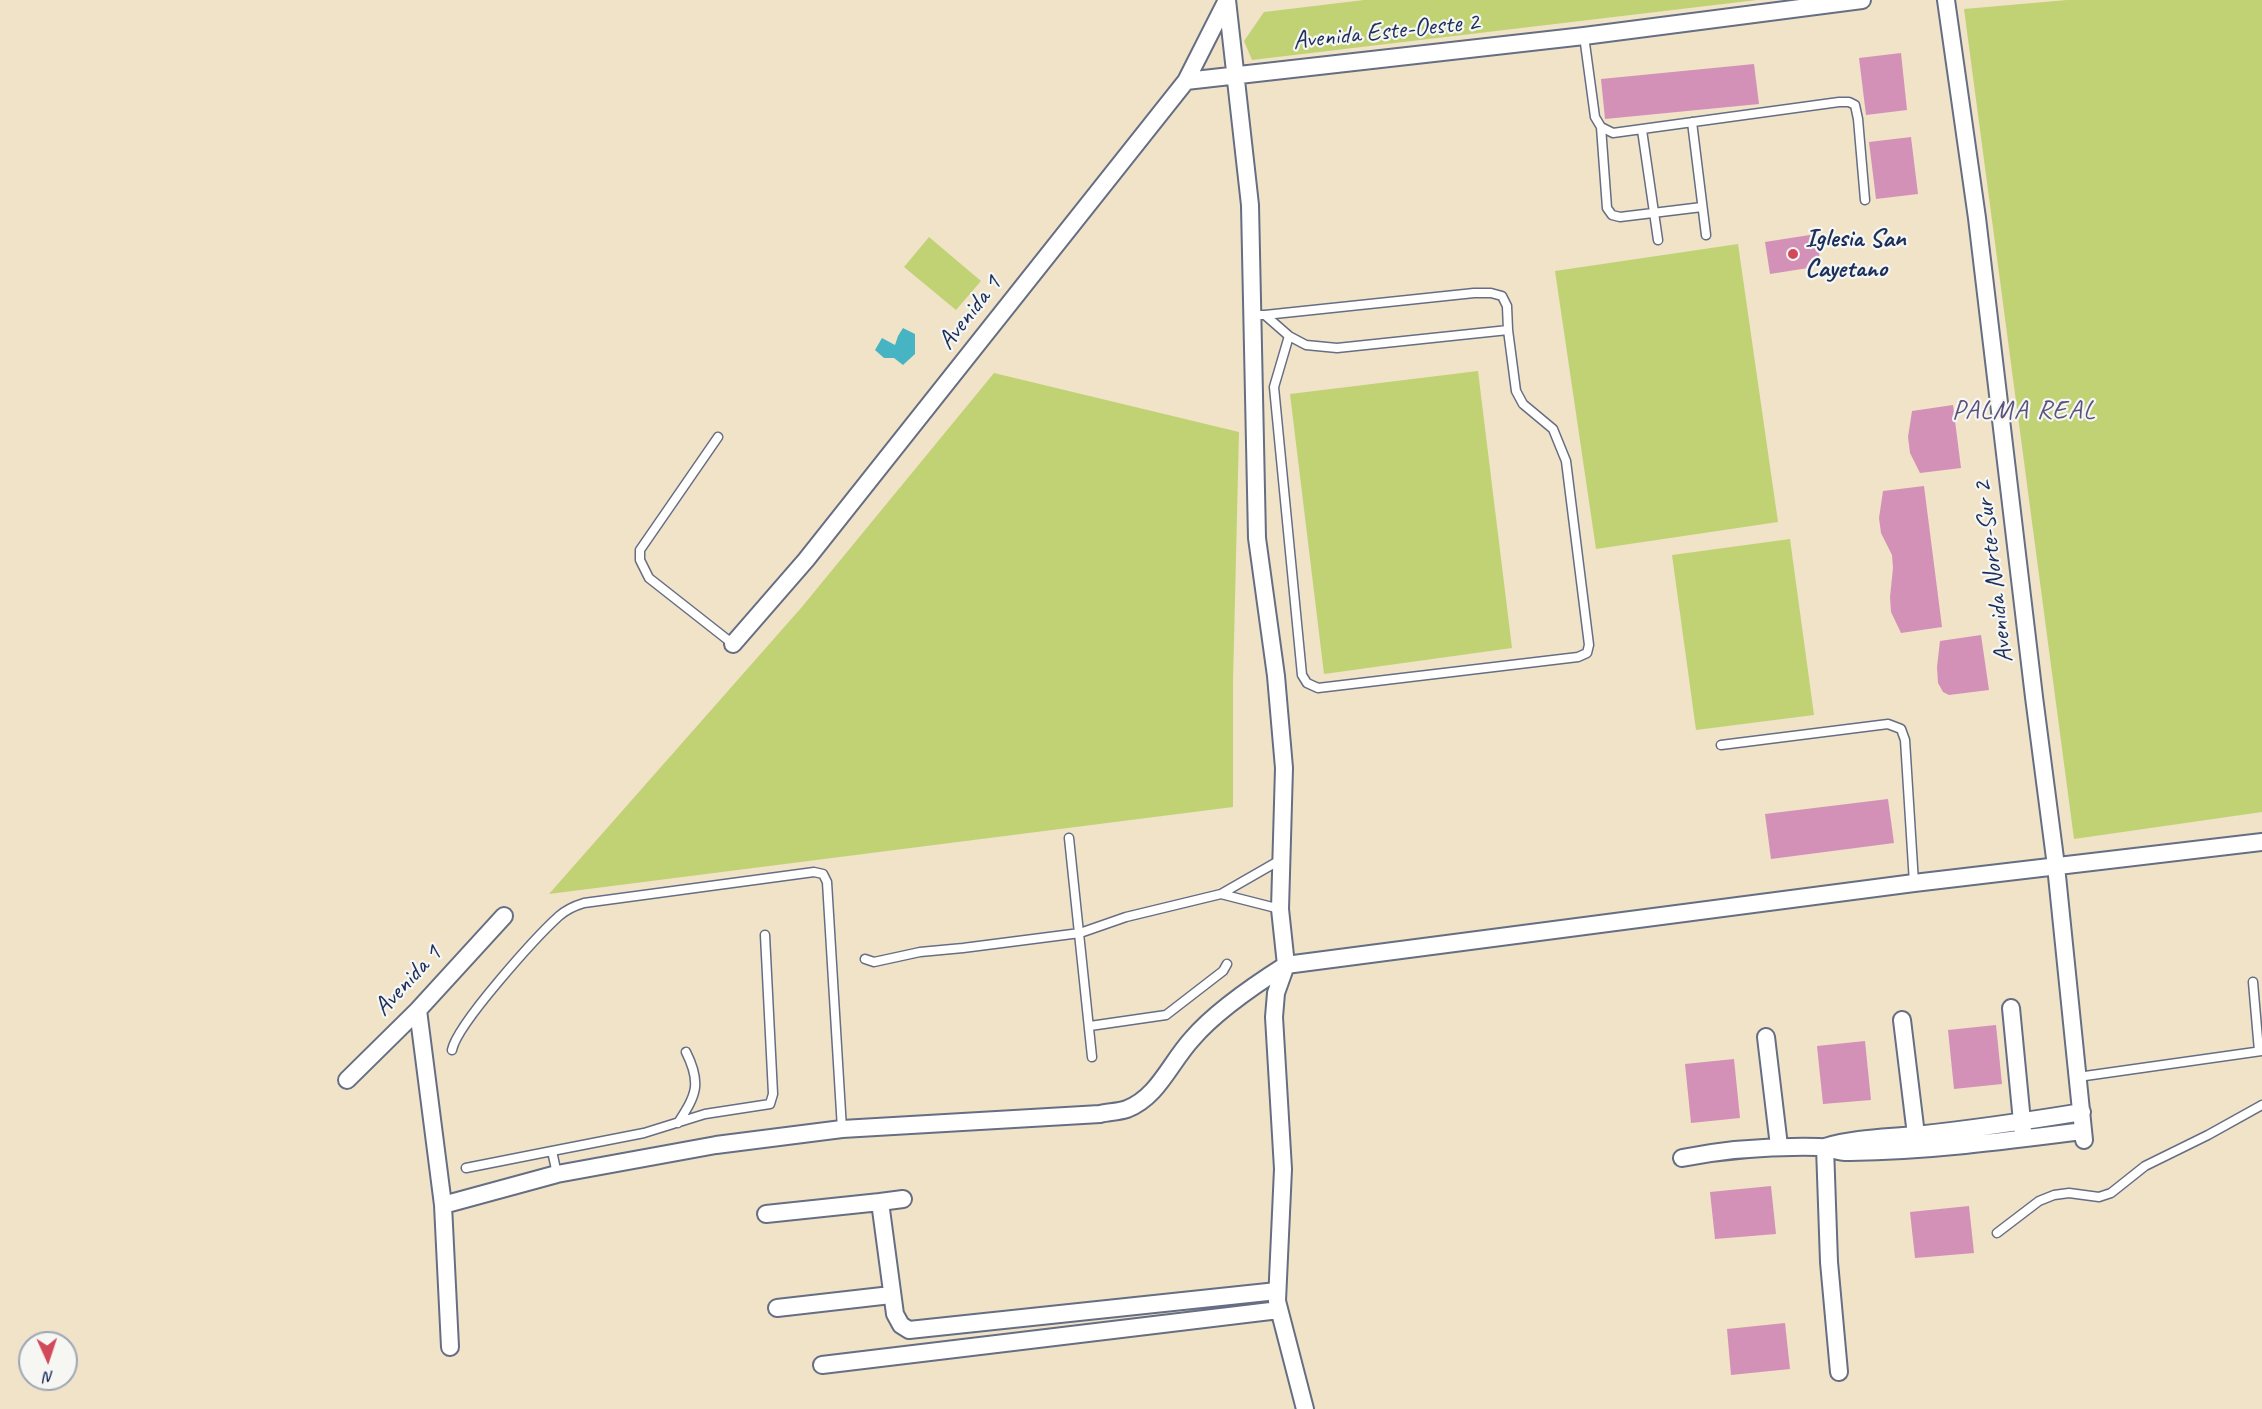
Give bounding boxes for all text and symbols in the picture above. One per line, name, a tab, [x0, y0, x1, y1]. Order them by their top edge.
street label: Avenida Este-Oeste 2	[1291, 7, 1481, 57]
place label: Iglesia San Cayetano	[1805, 223, 1906, 284]
marker: Iglesia San Cayetano	[1786, 247, 1800, 261]
street label: Avenida 1	[931, 270, 1009, 356]
district label: PALMA REAL	[1953, 395, 2095, 427]
street label: Avenida Norte-Sur 2	[1967, 480, 2021, 664]
street label: Avenida 1	[367, 939, 449, 1023]
north arrow	[18, 1331, 78, 1391]
text: N	[43, 1367, 54, 1387]

